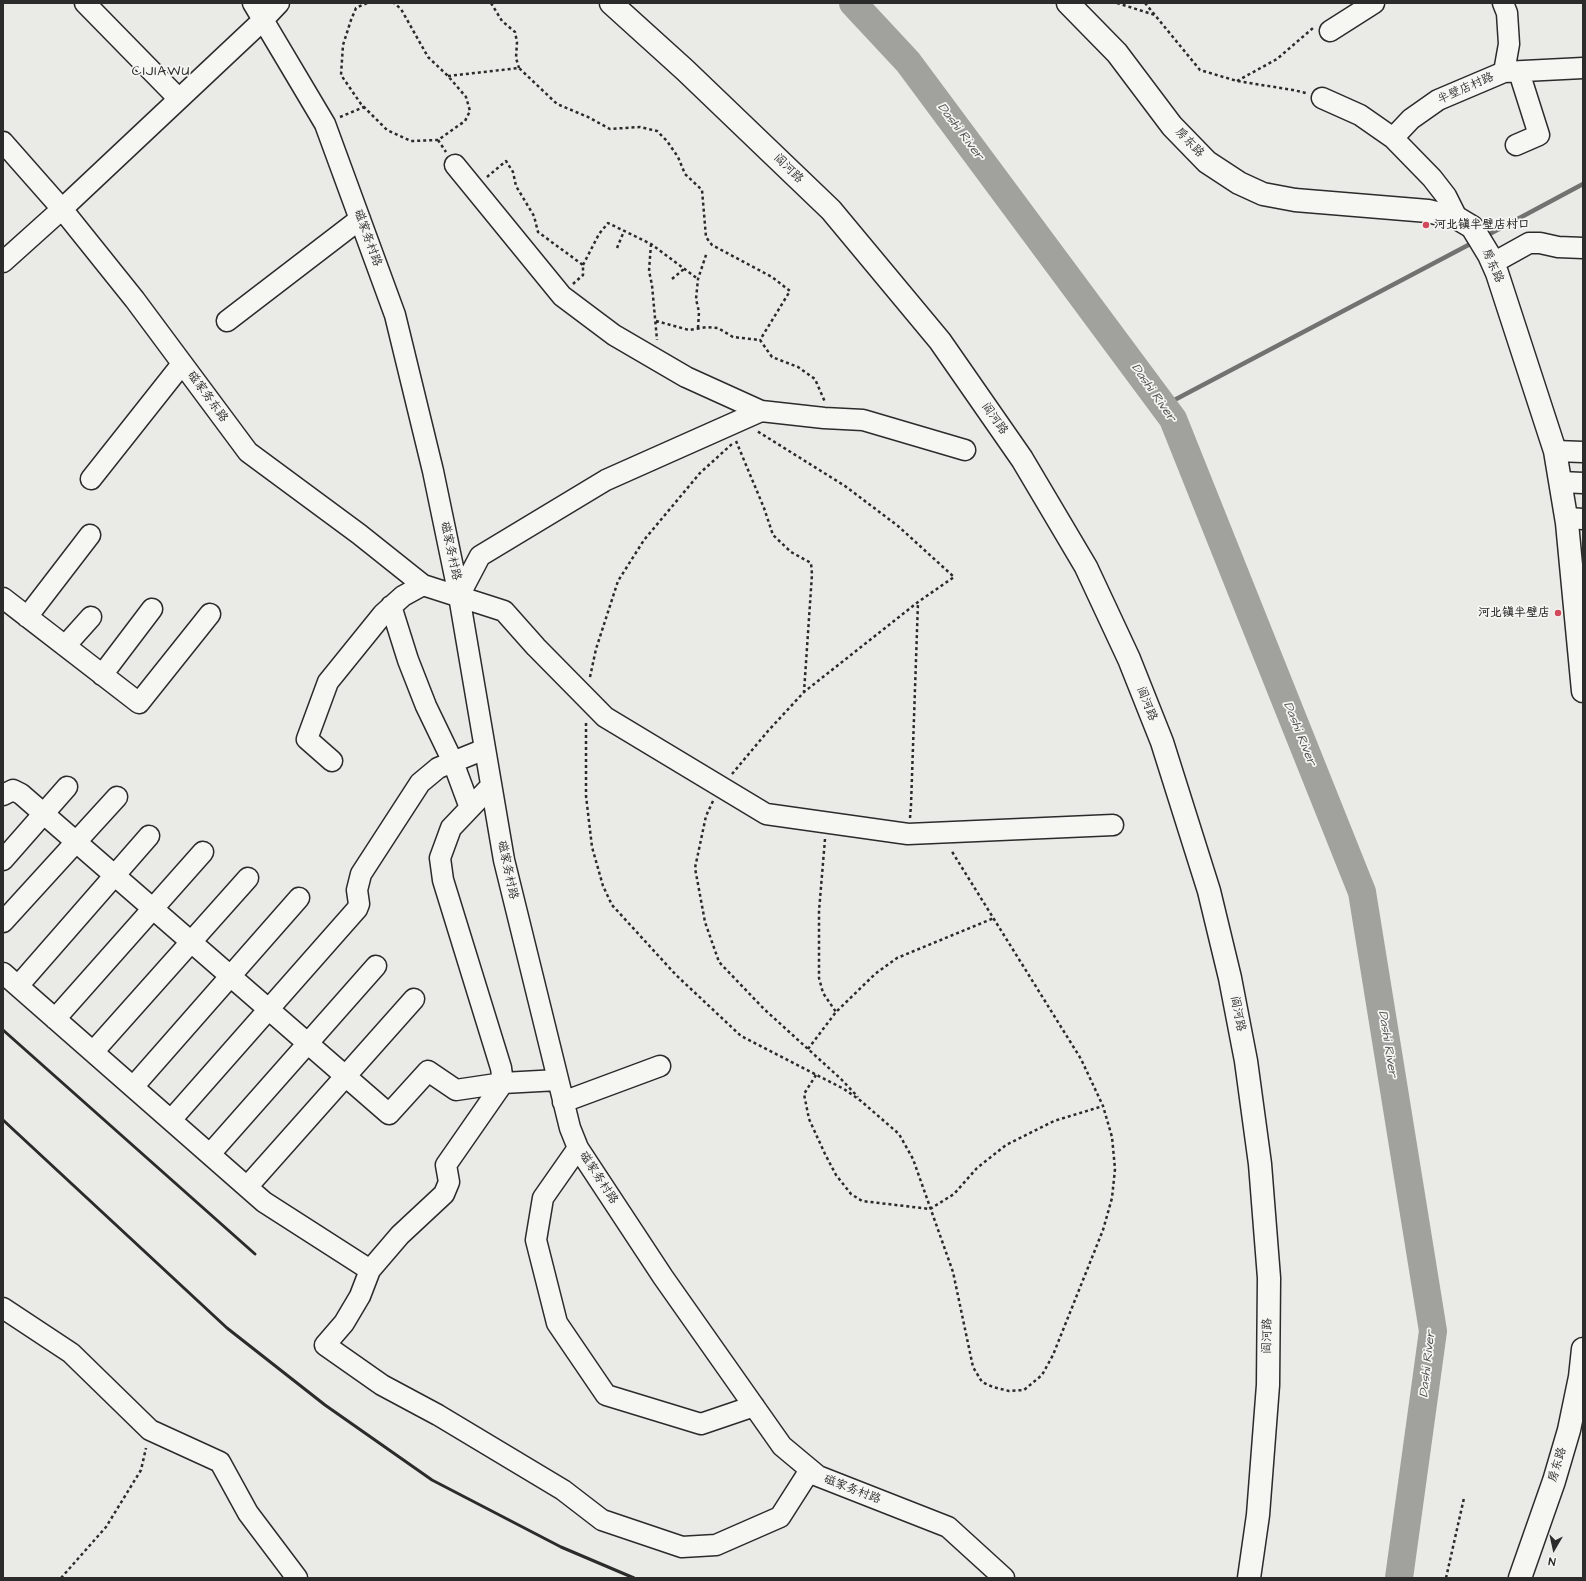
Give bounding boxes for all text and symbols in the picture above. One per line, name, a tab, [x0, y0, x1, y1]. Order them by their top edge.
district label: CIJIAWU	[132, 64, 190, 80]
street label: 半壁店村路	[1436, 70, 1496, 108]
water label: Dashi River	[934, 100, 986, 164]
street label: 房东路	[1171, 125, 1207, 161]
street label: 阎河路	[770, 151, 806, 187]
street label: 磁家务村路	[350, 207, 384, 269]
place label: 河北镇半壁店村口	[1434, 218, 1530, 232]
marker: 河北镇半壁店村口	[1421, 220, 1431, 230]
street label: 房东路	[1478, 247, 1506, 285]
water label: Dashi River	[1127, 361, 1179, 425]
street label: 磁家务东路	[184, 368, 230, 426]
street label: 阎河路	[978, 400, 1010, 438]
street label: 磁家务村路	[437, 520, 463, 582]
place label: 河北镇半壁店	[1478, 606, 1550, 620]
marker: 河北镇半壁店	[1553, 608, 1563, 618]
street label: 阎河路	[1133, 685, 1159, 723]
water label: Dashi River	[1279, 700, 1319, 768]
street label: 磁家务村路	[494, 839, 520, 901]
street label: 阎河路	[1226, 995, 1248, 1033]
water label: Dashi River	[1374, 1010, 1400, 1078]
street label: 磁家务村路	[576, 1149, 620, 1207]
street label: 阎河路	[1260, 1318, 1276, 1354]
water label: Dashi River	[1417, 1330, 1439, 1398]
street label: 房东路	[1546, 1446, 1570, 1484]
street label: 磁家务村路	[821, 1473, 883, 1507]
north arrow	[1534, 1529, 1574, 1569]
text: N	[1547, 1553, 1557, 1569]

